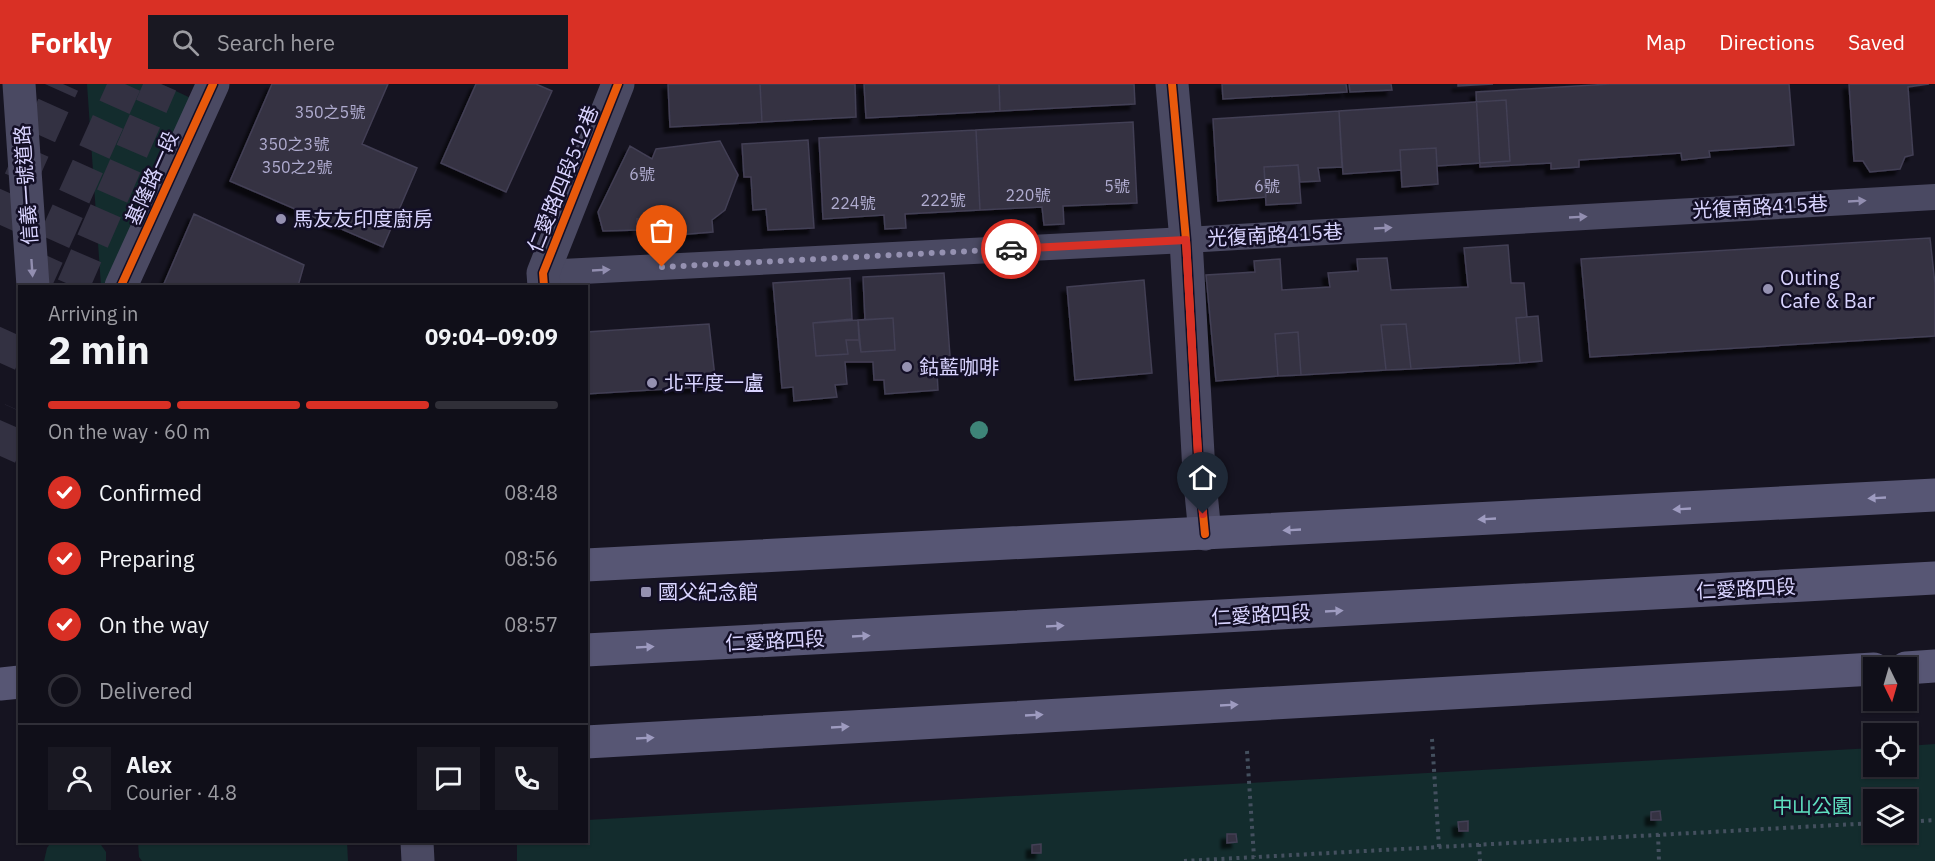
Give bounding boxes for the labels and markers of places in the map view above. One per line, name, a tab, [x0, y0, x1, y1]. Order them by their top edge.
place label: 馬友友印度廚房	[293, 205, 433, 232]
pin	[636, 205, 687, 267]
marker: 馬友友印度廚房	[274, 212, 288, 226]
place label: Outing Cafe & Bar	[1780, 264, 1875, 314]
marker: Outing Cafe & Bar	[1761, 282, 1775, 296]
place label: 鈷藍咖啡	[919, 353, 999, 380]
marker: 鈷藍咖啡	[900, 360, 914, 374]
place label: 北平度一盧	[664, 369, 764, 396]
marker: 北平度一盧	[645, 376, 659, 390]
pin	[1177, 452, 1228, 514]
place label: 國父紀念館	[658, 578, 758, 605]
marker: 國父紀念館	[639, 585, 653, 599]

